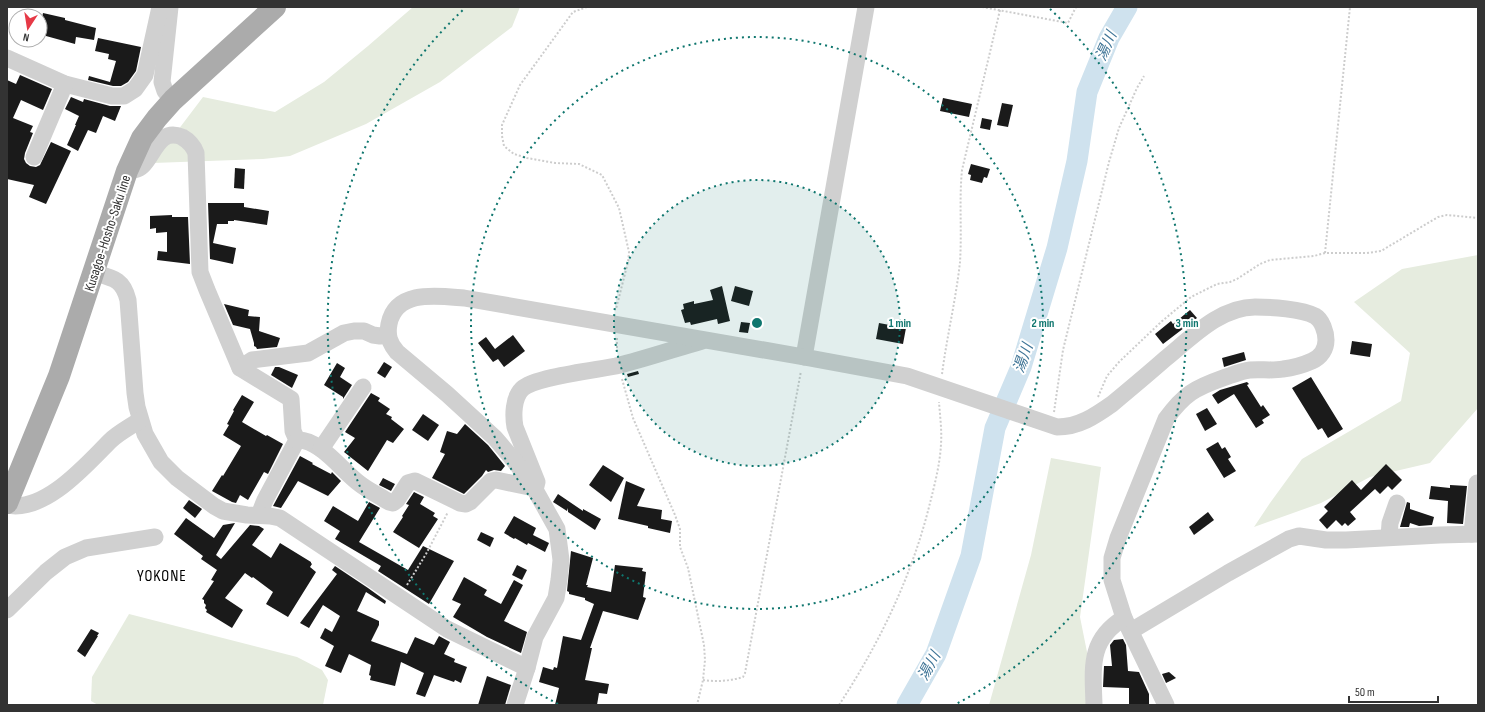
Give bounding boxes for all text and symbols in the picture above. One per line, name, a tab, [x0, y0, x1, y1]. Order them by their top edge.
north arrow	[8, 8, 48, 48]
water label: 湯川	[1092, 27, 1122, 64]
text: N	[22, 30, 30, 44]
street label: Kusagoe-Hosho-Saku line	[81, 173, 134, 293]
centre of rings	[750, 316, 764, 330]
text: 1 min	[889, 316, 911, 331]
text: 2 min	[1032, 316, 1054, 331]
text: 3 min	[1176, 316, 1198, 331]
water label: 湯川	[1010, 339, 1038, 375]
district label: YOKONE	[137, 567, 187, 586]
water label: 湯川	[914, 647, 946, 684]
scale bar	[1349, 678, 1438, 704]
text: 50 m	[1355, 685, 1375, 700]

